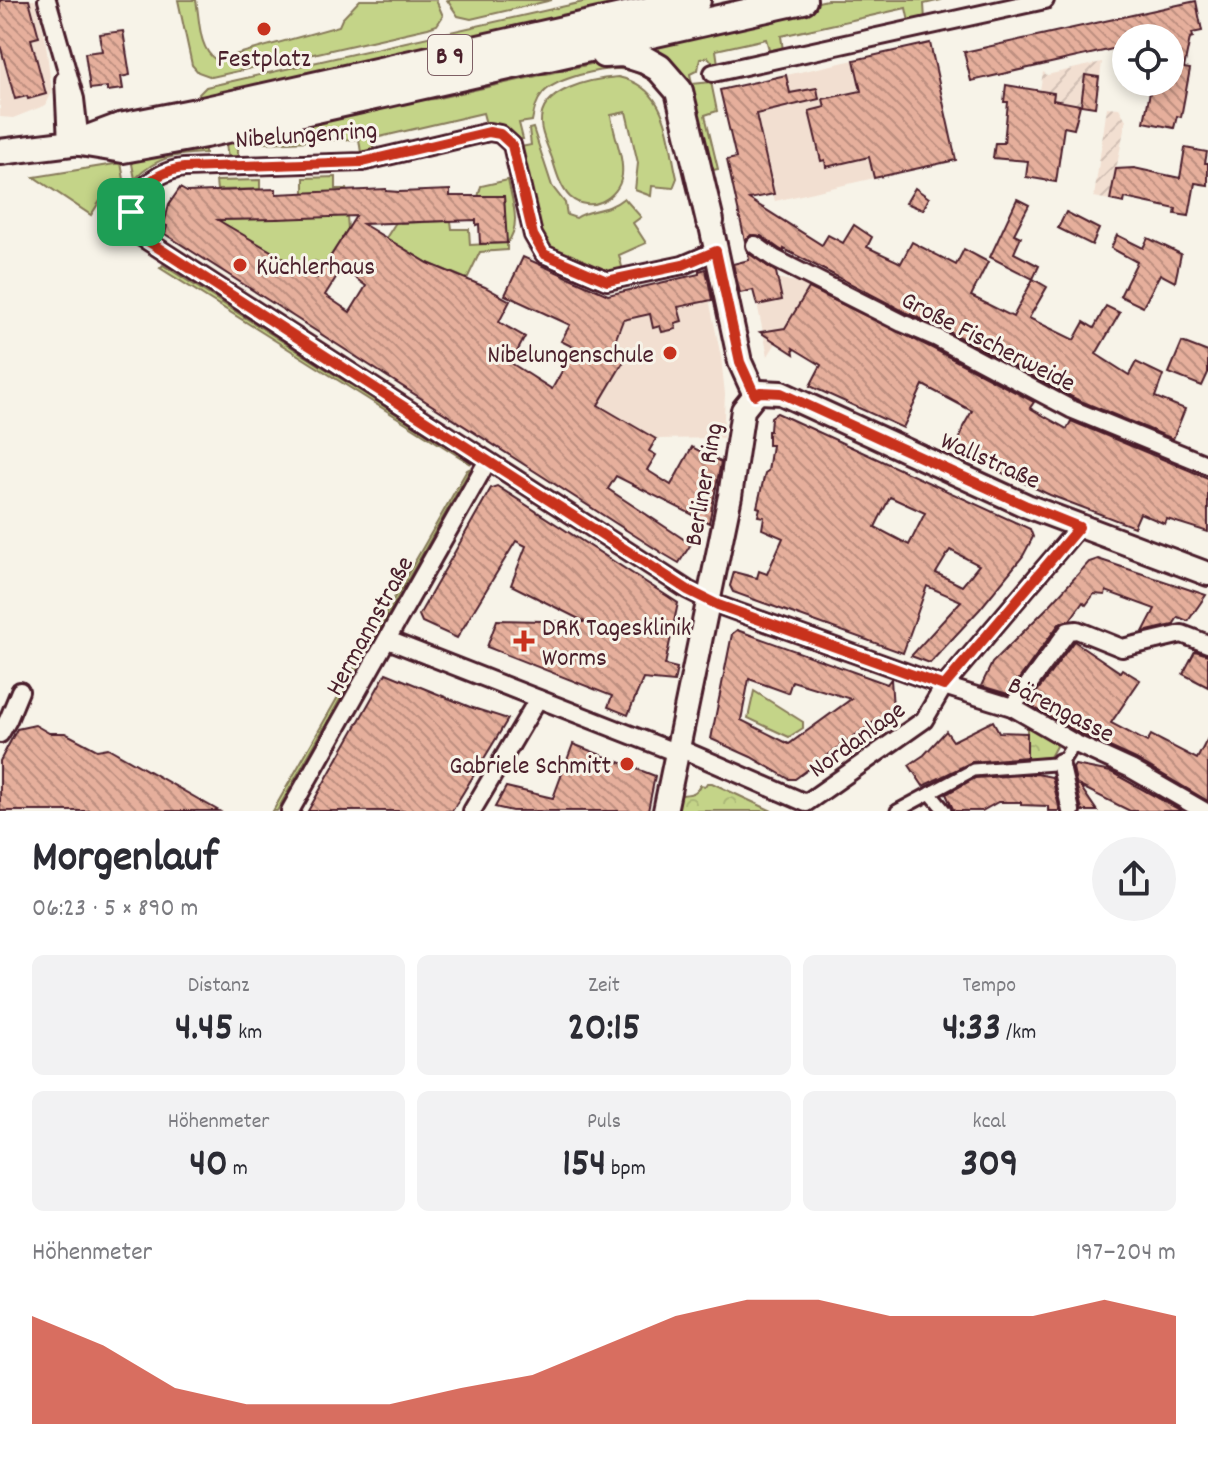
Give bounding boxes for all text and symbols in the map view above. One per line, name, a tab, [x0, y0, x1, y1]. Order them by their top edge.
marker: Festplatz	[255, 20, 273, 38]
map controls	[1112, 24, 1184, 96]
button: locate	[1112, 24, 1184, 96]
road number: B 9	[428, 35, 472, 75]
place label: Festplatz	[217, 42, 311, 79]
street label: Nibelungenring	[234, 113, 379, 160]
pin	[97, 178, 165, 246]
icon: arrive	[109, 190, 153, 234]
place label: Küchlerhaus	[256, 250, 375, 287]
marker: Küchlerhaus	[231, 256, 249, 274]
street label: Große Fischerweide	[894, 283, 1081, 403]
place label: Nibelungenschule	[487, 338, 654, 375]
marker: Nibelungenschule	[661, 344, 679, 362]
street label: Berliner Ring	[676, 420, 734, 549]
street label: Wallstraße	[934, 424, 1045, 501]
street label: Hermannstraße	[317, 550, 425, 703]
place label: DRK Tagesklinik Worms	[542, 611, 691, 678]
marker: DRK Tagesklinik Worms	[513, 630, 535, 652]
street label: Bärengasse	[1001, 668, 1120, 754]
street label: Nordanlage	[802, 693, 914, 789]
place label: Gabriele Schmitt	[449, 749, 611, 786]
marker: Gabriele Schmitt	[618, 755, 636, 773]
text: Morgenlauf	[32, 829, 218, 892]
button: share	[1092, 837, 1176, 921]
text: 06:23 · 5 × 890 m	[32, 891, 198, 928]
text: Distanz	[188, 971, 249, 1002]
text: Zeit	[588, 971, 620, 1002]
text: Tempo	[963, 971, 1016, 1002]
text: 4.45	[175, 1002, 233, 1059]
text: 20:15	[567, 1002, 641, 1059]
text: 4:33	[942, 1002, 1001, 1059]
text: km	[233, 1018, 262, 1049]
text: /km	[1001, 1018, 1036, 1049]
text: Höhenmeter	[168, 1107, 270, 1138]
text: Puls	[587, 1107, 621, 1138]
text: kcal	[973, 1107, 1006, 1138]
text: 40	[189, 1138, 228, 1195]
text: 154	[562, 1138, 606, 1195]
text: 309	[960, 1138, 1018, 1195]
text: m	[228, 1154, 248, 1185]
text: bpm	[606, 1154, 646, 1185]
text: Höhenmeter	[32, 1235, 152, 1272]
text: 197–204 m	[1075, 1235, 1176, 1272]

